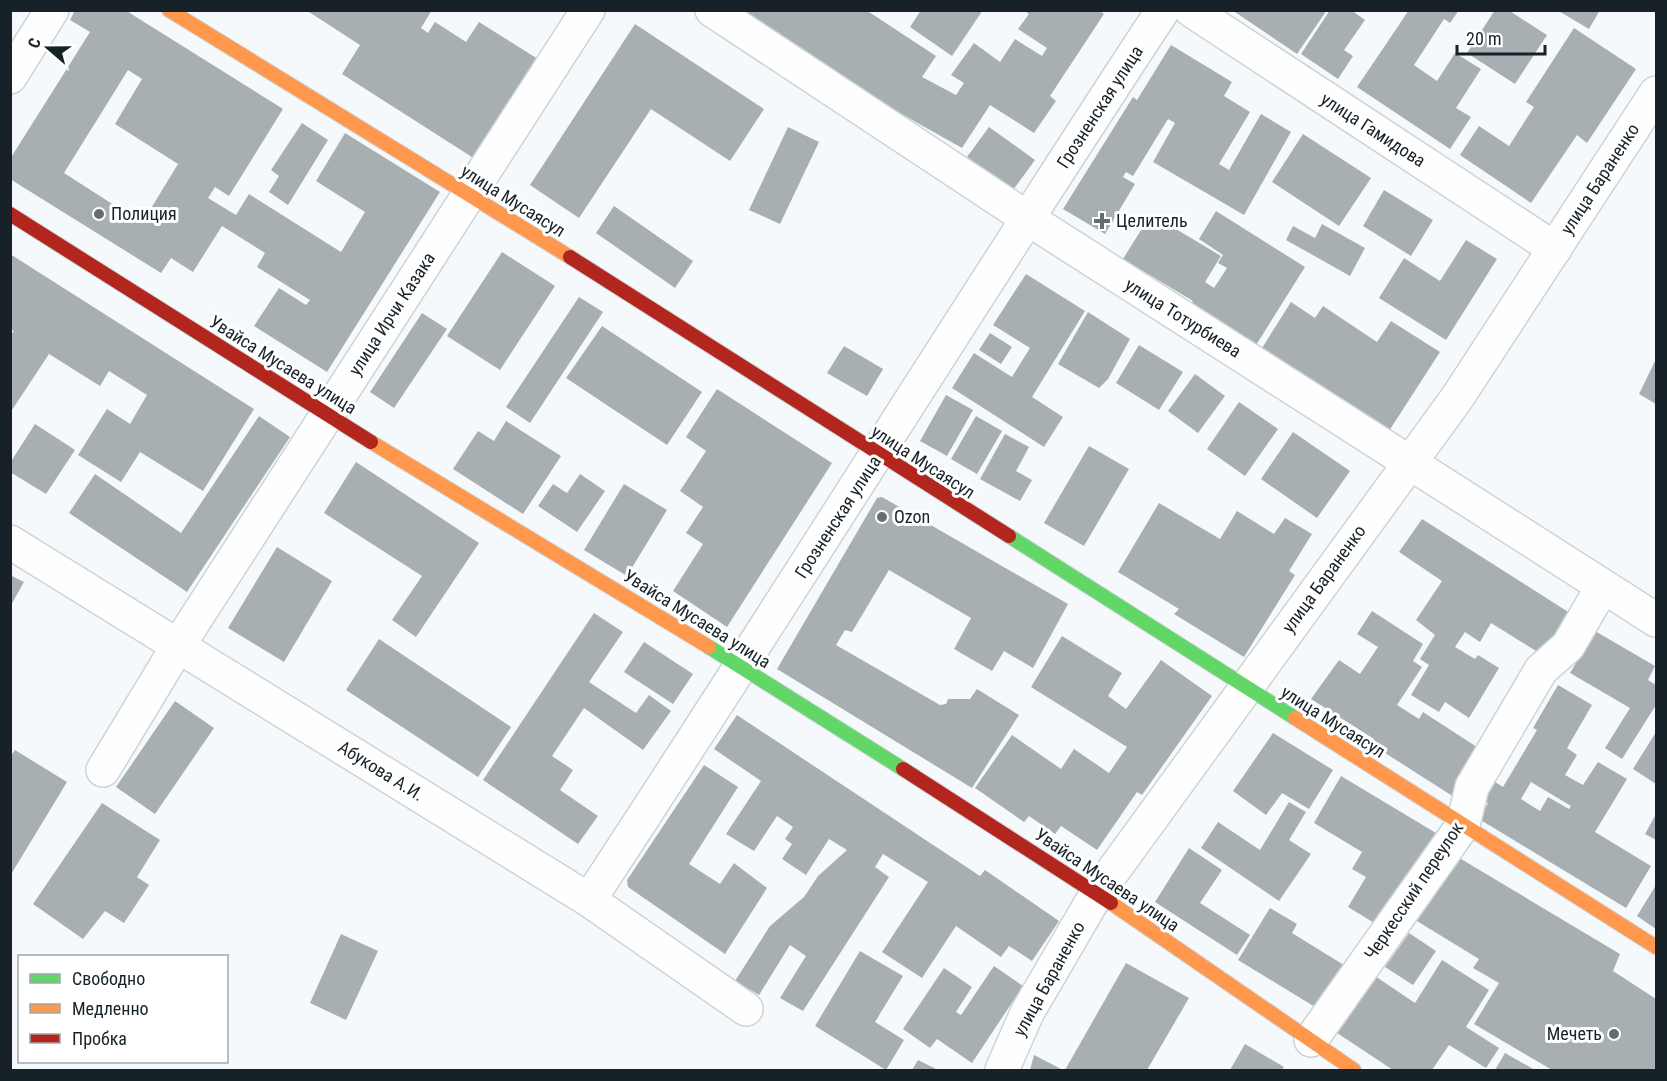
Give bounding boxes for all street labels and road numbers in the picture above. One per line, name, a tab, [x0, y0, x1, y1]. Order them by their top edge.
street label: Грозненская улица	[1052, 42, 1147, 172]
street label: улица Гамидова	[1317, 88, 1429, 171]
street label: улица Бараненко	[1556, 119, 1643, 238]
street label: улица Мусаясул	[457, 160, 569, 241]
street label: улица Ирчи Казака	[344, 248, 439, 379]
street label: улица Тотурбиева	[1121, 274, 1245, 362]
street label: Увайса Мусаева улица	[206, 311, 361, 418]
street label: улица Мусаясул	[868, 420, 979, 503]
street label: Грозненская улица	[790, 452, 885, 582]
street label: улица Бараненко	[1277, 521, 1370, 637]
street label: Увайса Мусаева улица	[620, 565, 775, 672]
street label: улица Мусаясул	[1277, 681, 1389, 762]
street label: Абукова А.И.	[335, 736, 428, 805]
street label: Черкесский переулок	[1360, 818, 1468, 964]
street label: Увайса Мусаева улица	[1031, 824, 1183, 936]
street label: улица Бараненко	[1008, 918, 1089, 1040]

